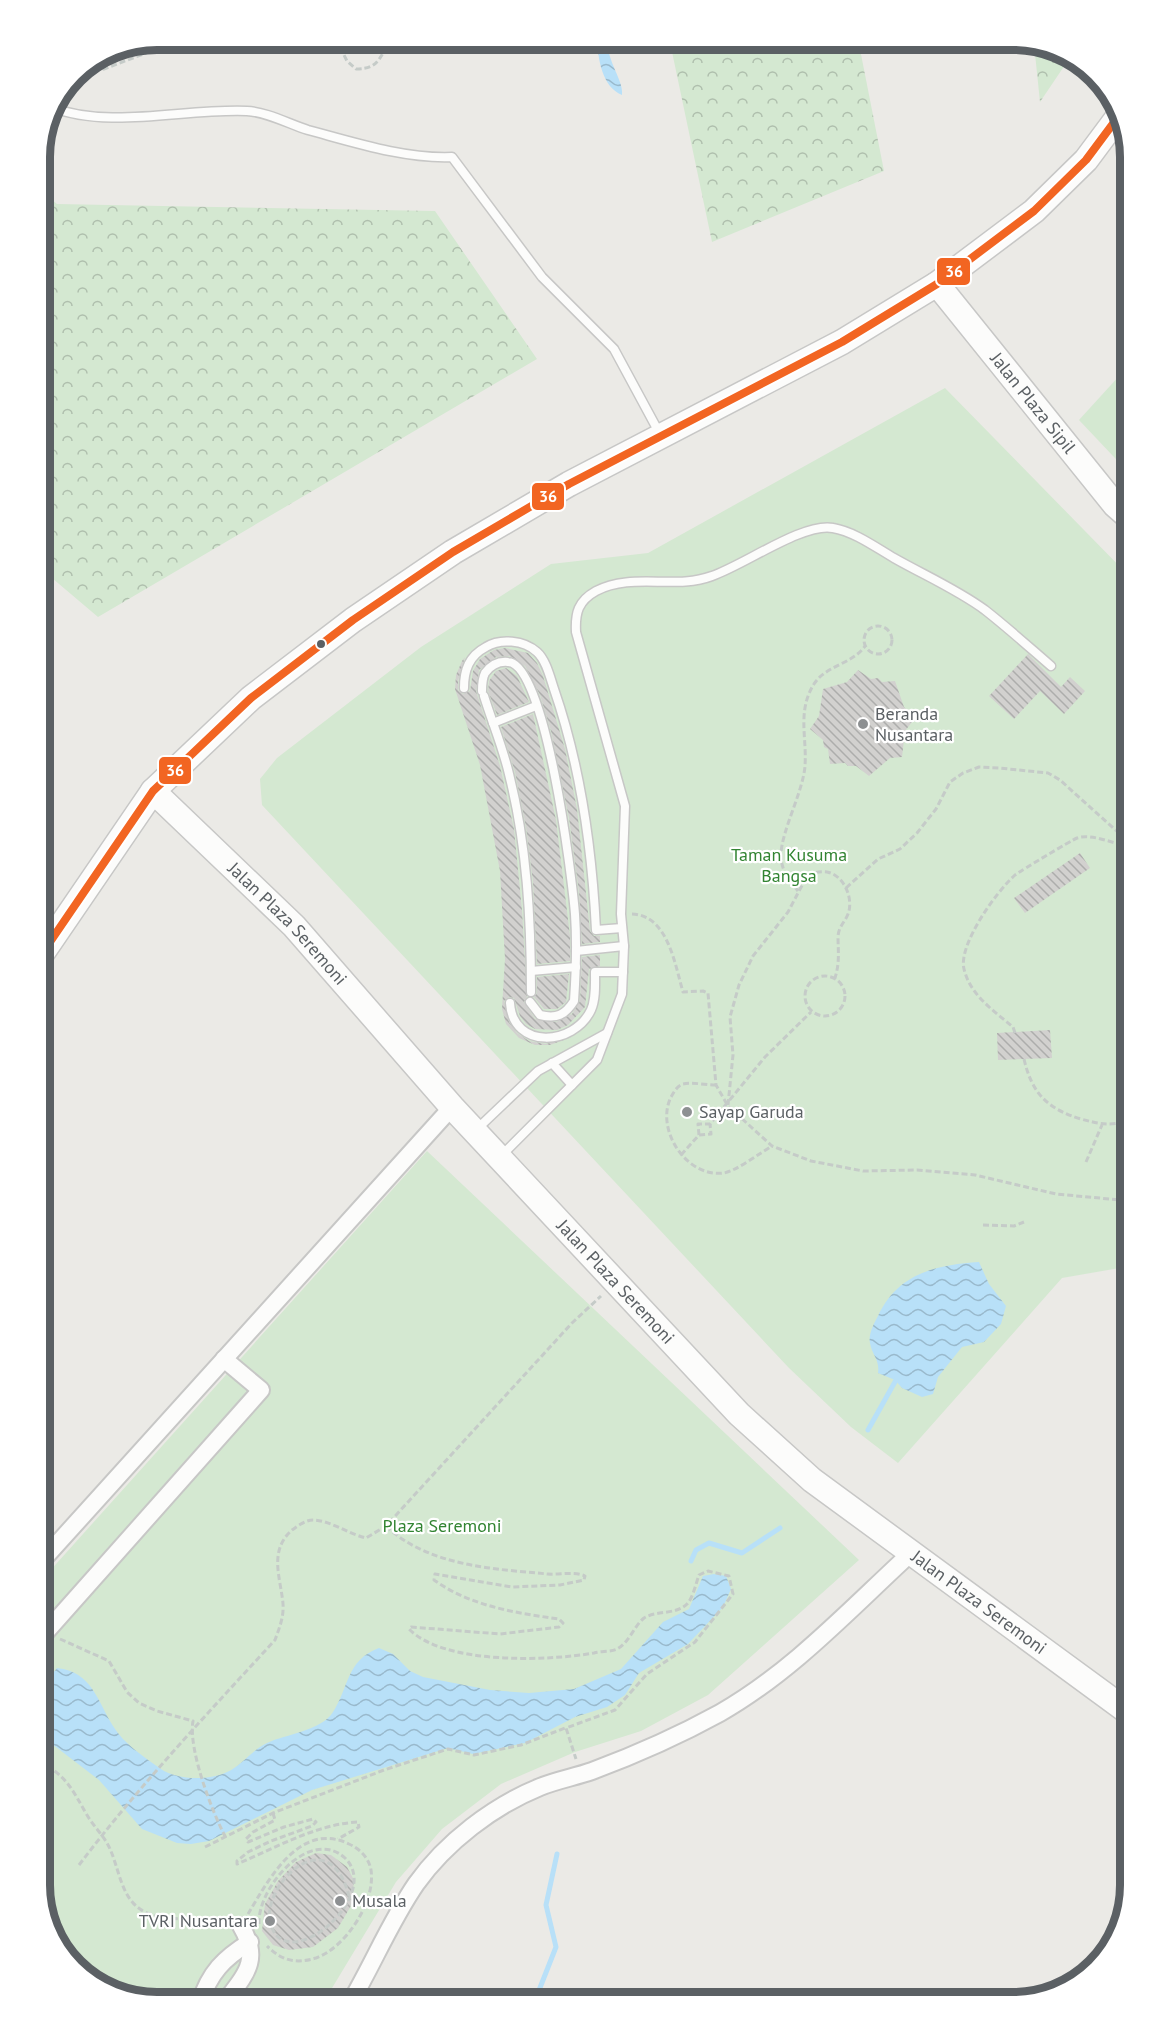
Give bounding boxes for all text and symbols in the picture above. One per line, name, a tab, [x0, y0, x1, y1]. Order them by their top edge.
line badge: 36	[936, 257, 971, 286]
text: 36	[945, 261, 963, 281]
street label: Jalan Plaza Sipil	[985, 347, 1081, 459]
line badge: 36	[531, 482, 565, 511]
text: 36	[539, 486, 557, 506]
unlabelled marker	[315, 638, 327, 650]
place label: Beranda Nusantara	[875, 702, 953, 746]
marker: Beranda Nusantara	[856, 717, 870, 731]
line badge: 36	[158, 756, 192, 785]
text: 36	[166, 760, 184, 780]
park label: Taman Kusuma Bangsa	[731, 843, 847, 887]
street label: Jalan Plaza Seremoni	[223, 856, 352, 990]
place label: Sayap Garuda	[699, 1100, 804, 1123]
marker: Sayap Garuda	[680, 1105, 694, 1119]
street label: Jalan Plaza Seremoni	[552, 1214, 680, 1349]
park label: Plaza Seremoni	[383, 1514, 501, 1537]
street label: Jalan Plaza Seremoni	[906, 1544, 1051, 1659]
place label: Musala	[352, 1889, 407, 1912]
marker: Musala	[333, 1894, 347, 1908]
place label: TVRI Nusantara	[139, 1909, 258, 1932]
marker: TVRI Nusantara	[263, 1914, 277, 1928]

